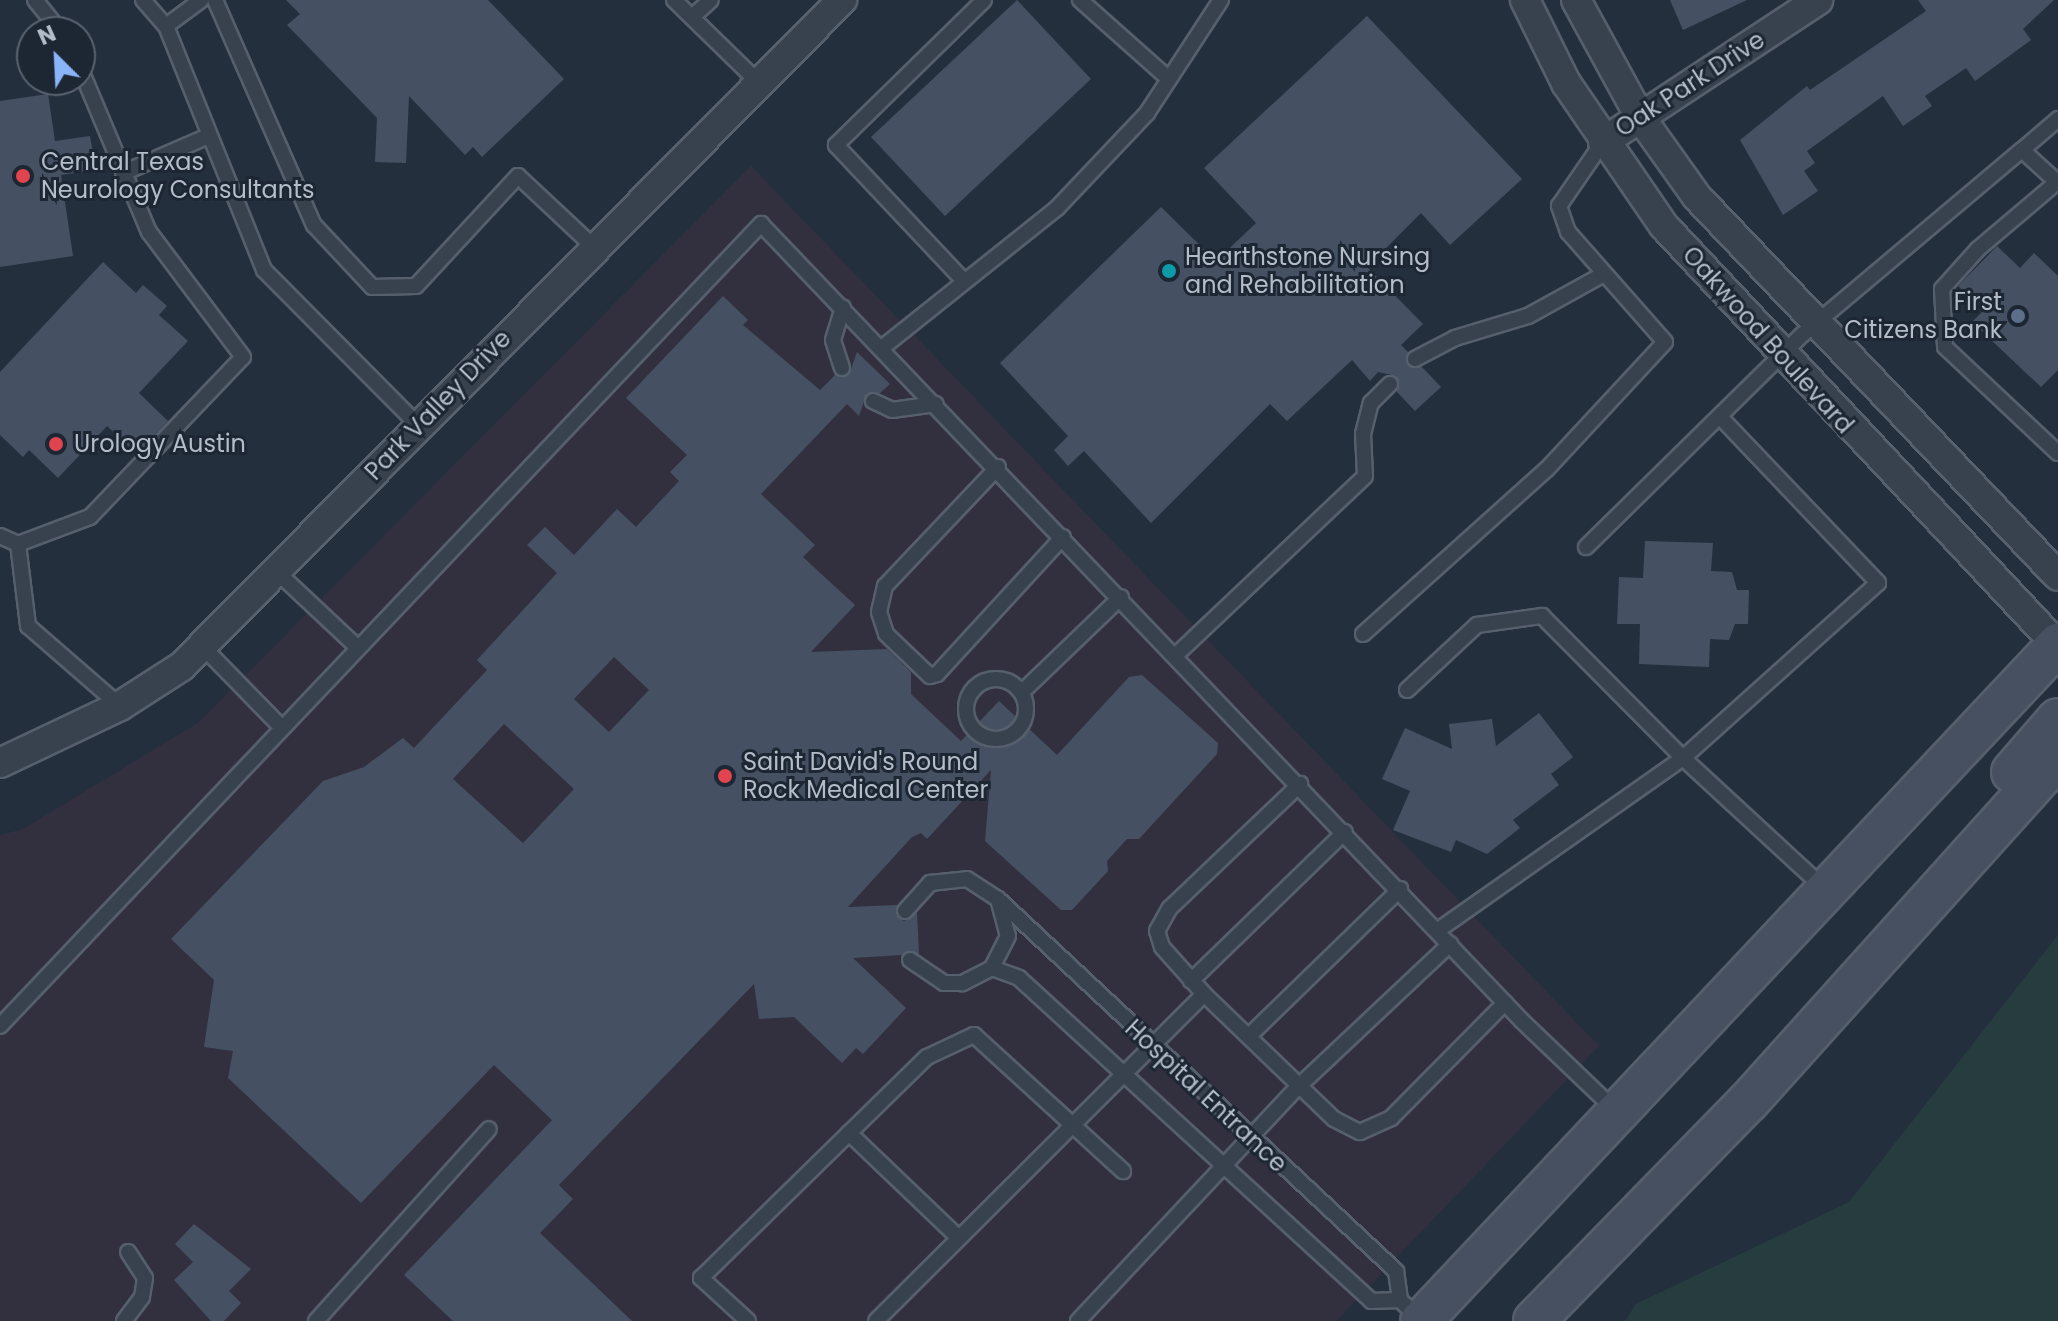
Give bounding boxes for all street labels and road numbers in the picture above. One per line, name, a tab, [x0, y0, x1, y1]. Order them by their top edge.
street label: Oak Park Drive	[1610, 25, 1770, 143]
street label: Oakwood Boulevard	[1676, 241, 1860, 439]
street label: Park Valley Drive	[359, 324, 517, 486]
street label: Hospital Entrance	[1119, 1014, 1293, 1178]

